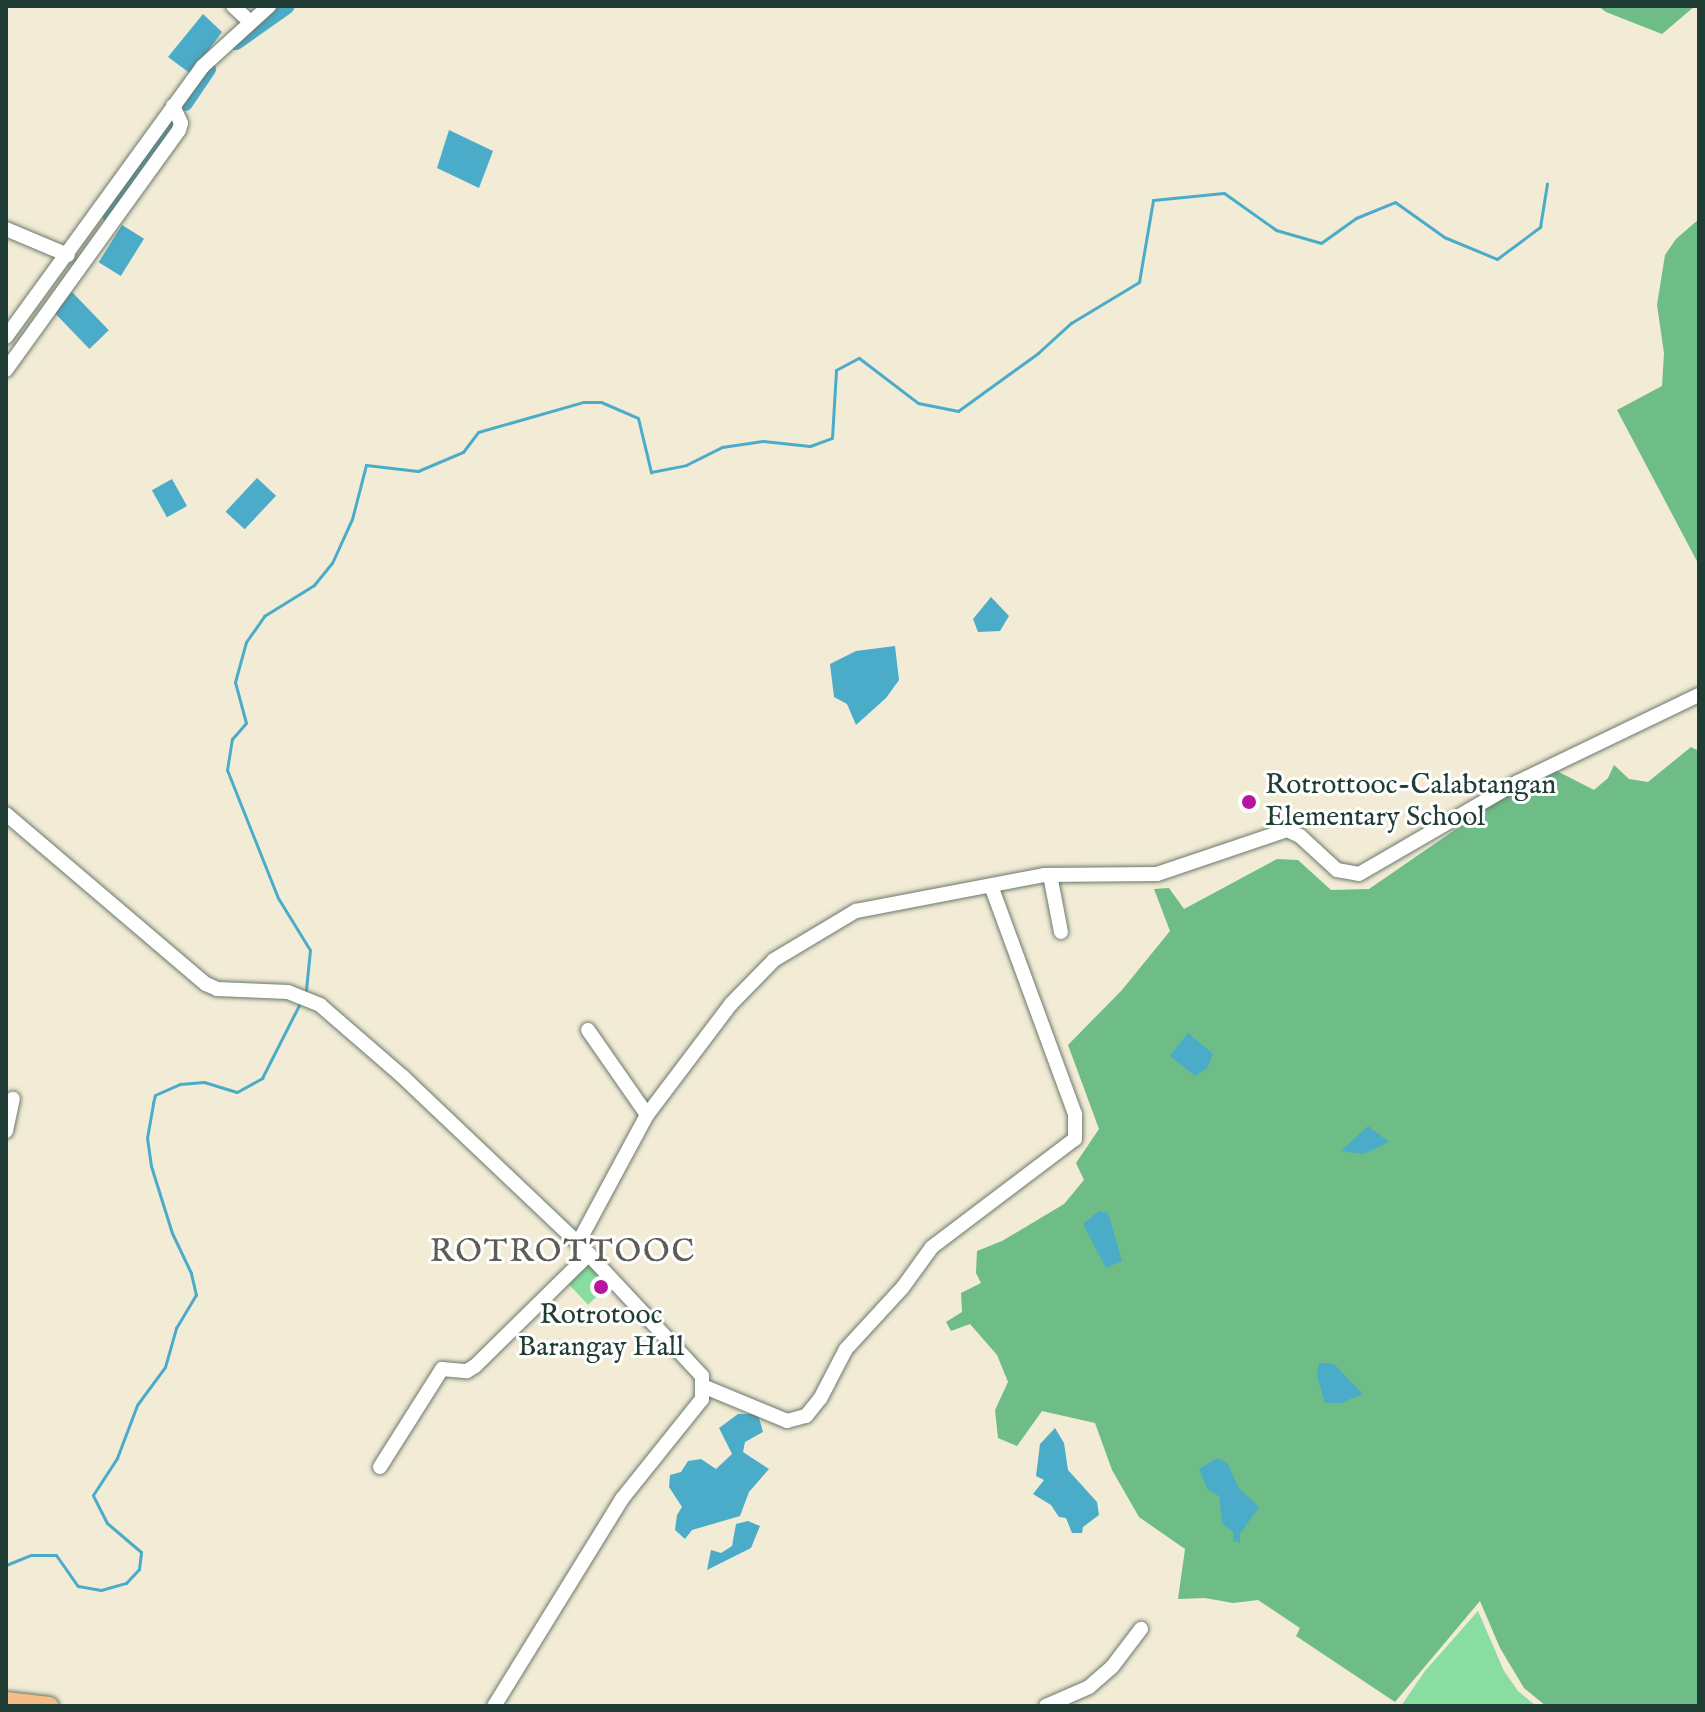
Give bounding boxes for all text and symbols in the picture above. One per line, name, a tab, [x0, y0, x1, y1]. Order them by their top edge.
place label: Rotrottooc-Calabtangan Elementary School	[1265, 769, 1556, 835]
marker: Rotrottooc-Calabtangan Elementary School	[1240, 793, 1258, 811]
district label: ROTROTTOOC	[430, 1234, 696, 1272]
marker: Rotrotooc Barangay Hall	[592, 1278, 610, 1296]
place label: Rotrotooc Barangay Hall	[518, 1299, 684, 1365]

